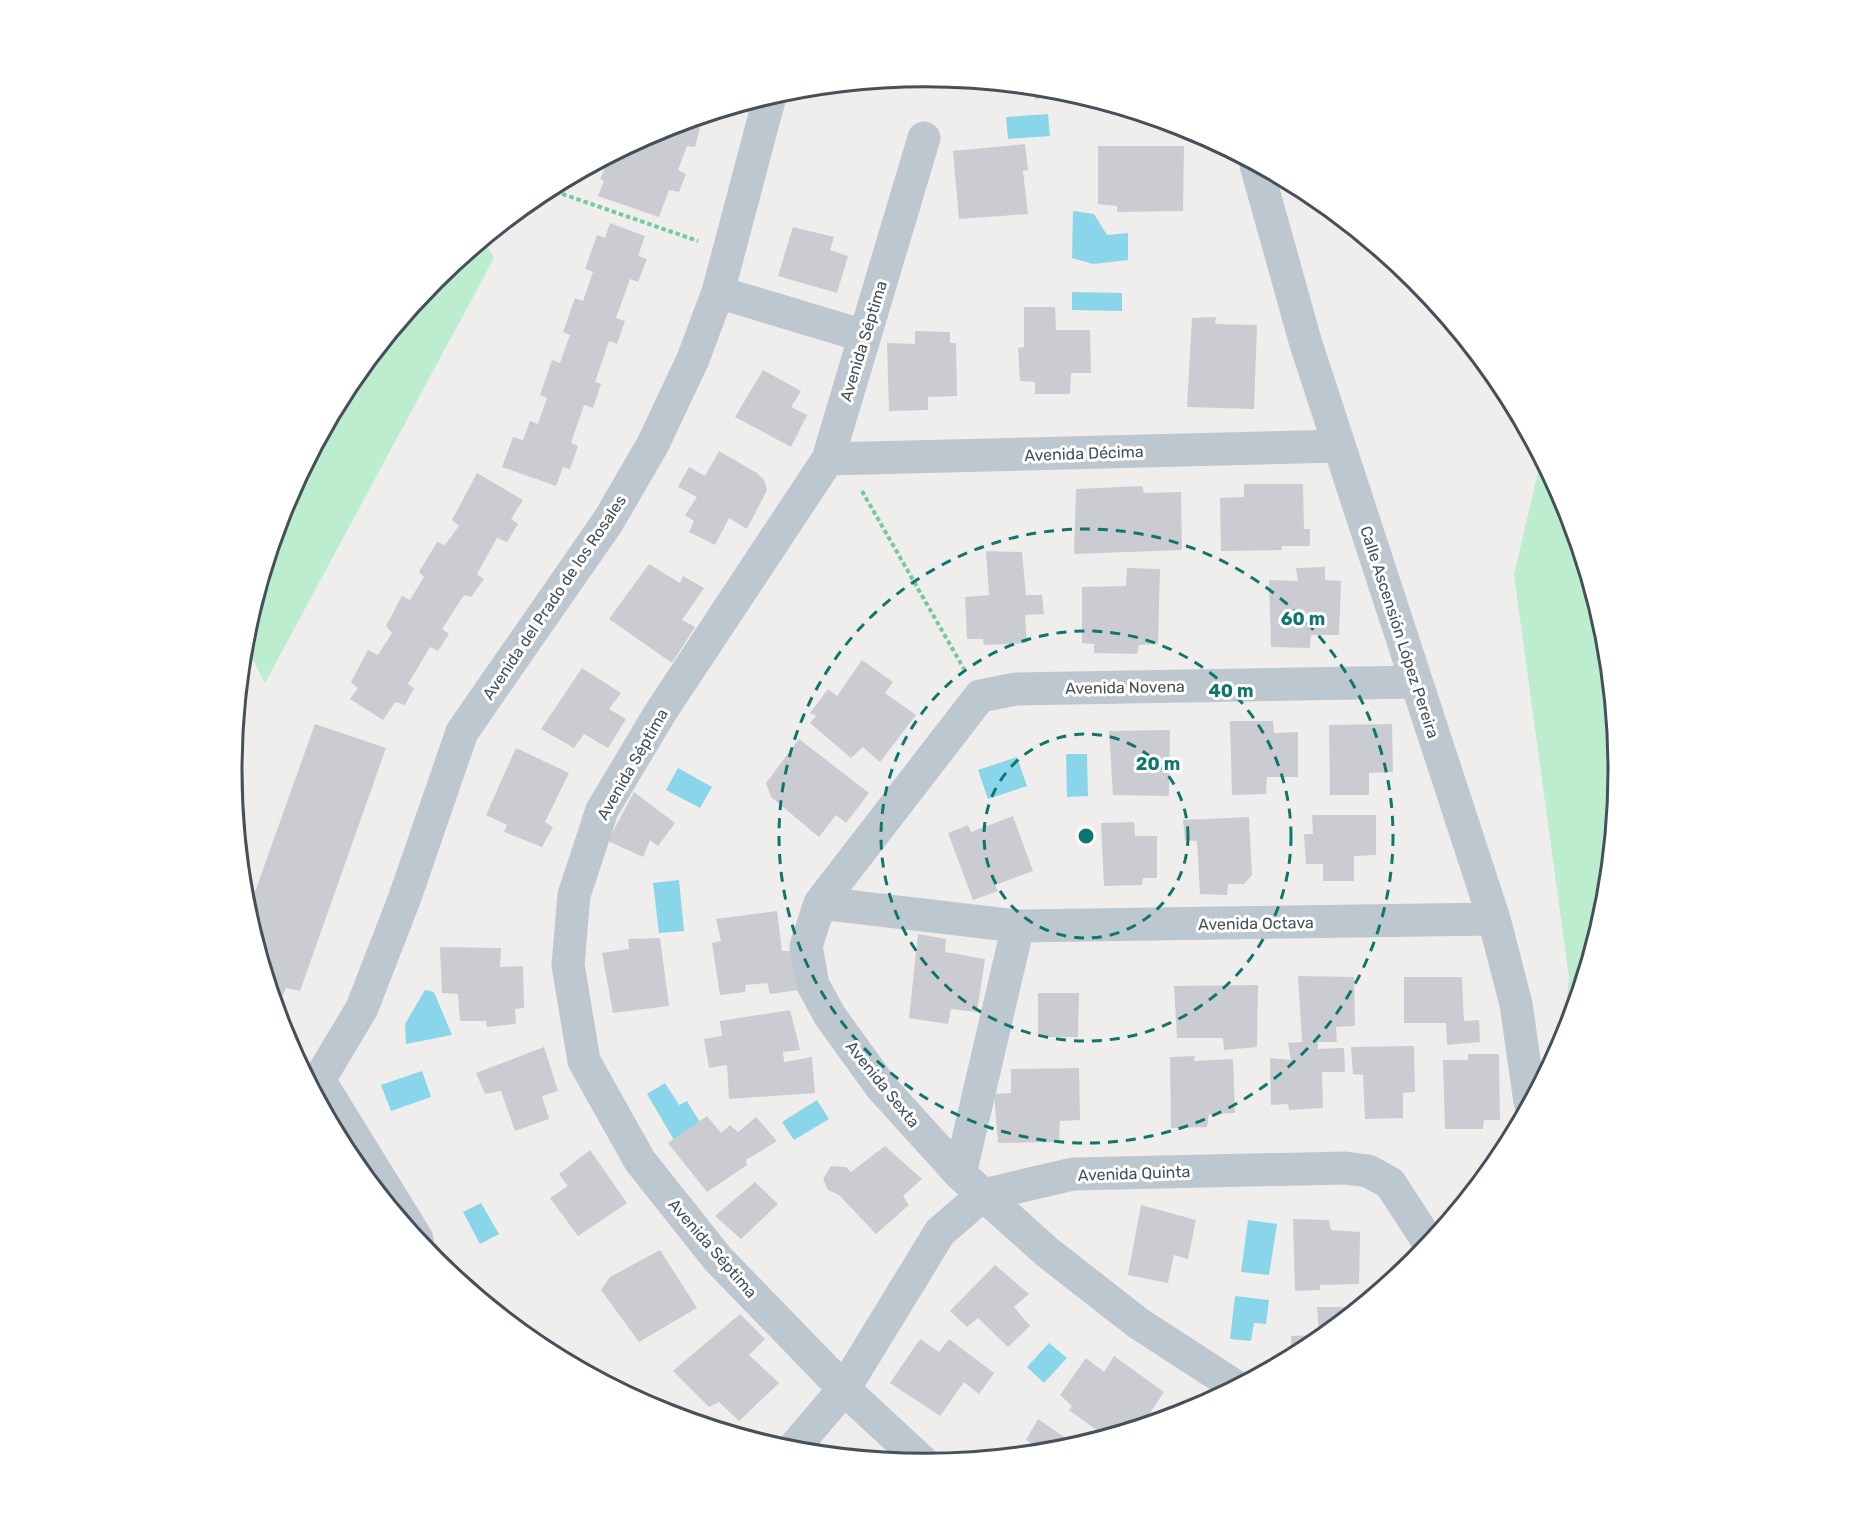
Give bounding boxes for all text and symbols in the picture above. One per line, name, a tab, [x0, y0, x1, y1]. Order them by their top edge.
street label: Avenida Séptima	[836, 279, 891, 404]
street label: Avenida Décima	[1024, 442, 1144, 465]
street label: Avenida del Prado de los Rosales	[479, 491, 630, 703]
street label: Calle Ascensión López Pereira	[1356, 524, 1443, 741]
text: 60 m	[1281, 608, 1325, 630]
street label: Avenida Novena	[1065, 677, 1185, 698]
text: 40 m	[1209, 680, 1253, 702]
street label: Avenida Séptima	[593, 705, 672, 823]
text: 20 m	[1136, 753, 1180, 775]
centre of rings	[1076, 826, 1096, 846]
street label: Avenida Octava	[1198, 913, 1314, 934]
street label: Avenida Sexta	[842, 1037, 923, 1132]
street label: Avenida Quinta	[1077, 1162, 1191, 1185]
street label: Avenida Séptima	[664, 1195, 761, 1302]

